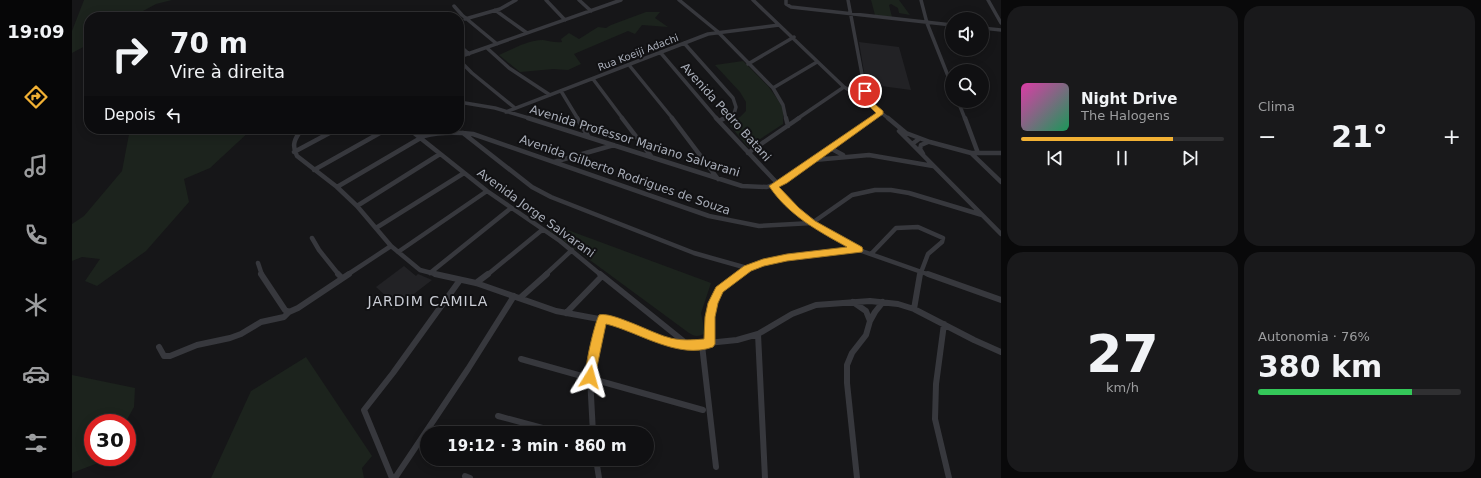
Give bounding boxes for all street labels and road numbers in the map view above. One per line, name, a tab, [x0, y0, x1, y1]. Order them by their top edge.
street label: Rua Koeiji Adachi	[596, 32, 680, 73]
street label: Avenida Pedro Batani	[678, 60, 774, 164]
street label: Avenida Professor Mariano Salvarani	[528, 102, 742, 180]
street label: Avenida Gilberto Rodrigues de Souza	[518, 132, 732, 218]
street label: Avenida Jorge Salvarani	[474, 166, 598, 260]

